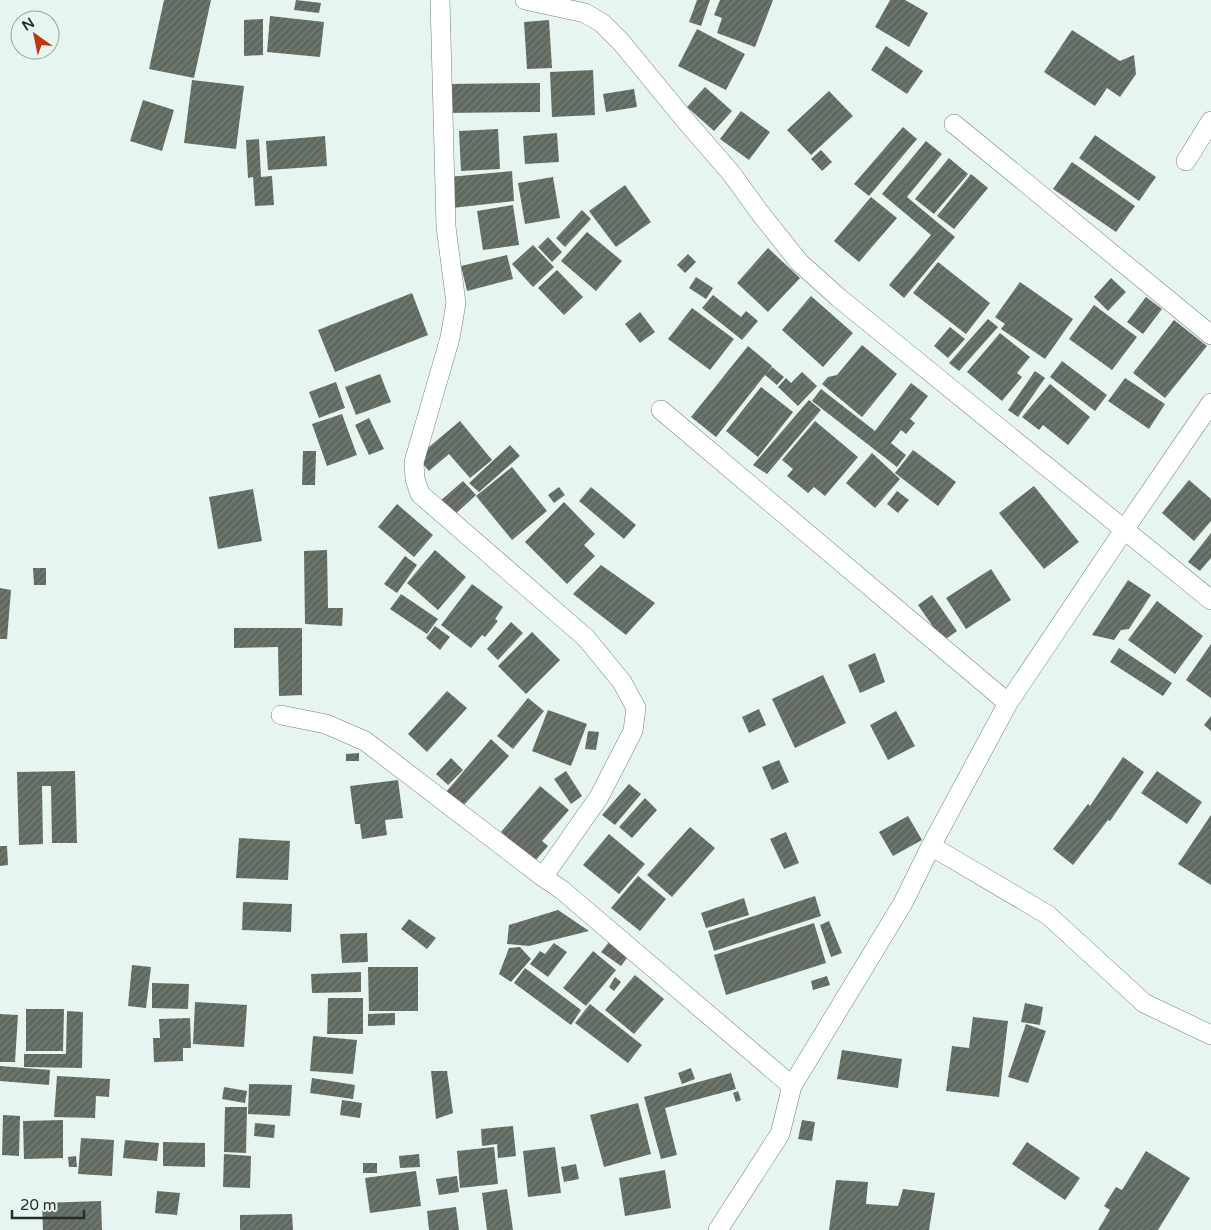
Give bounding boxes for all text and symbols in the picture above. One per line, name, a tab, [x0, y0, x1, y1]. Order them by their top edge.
north arrow	[10, 10, 60, 60]
text: N	[19, 14, 38, 35]
scale bar	[12, 1188, 85, 1220]
text: 20 m	[20, 1196, 57, 1214]

